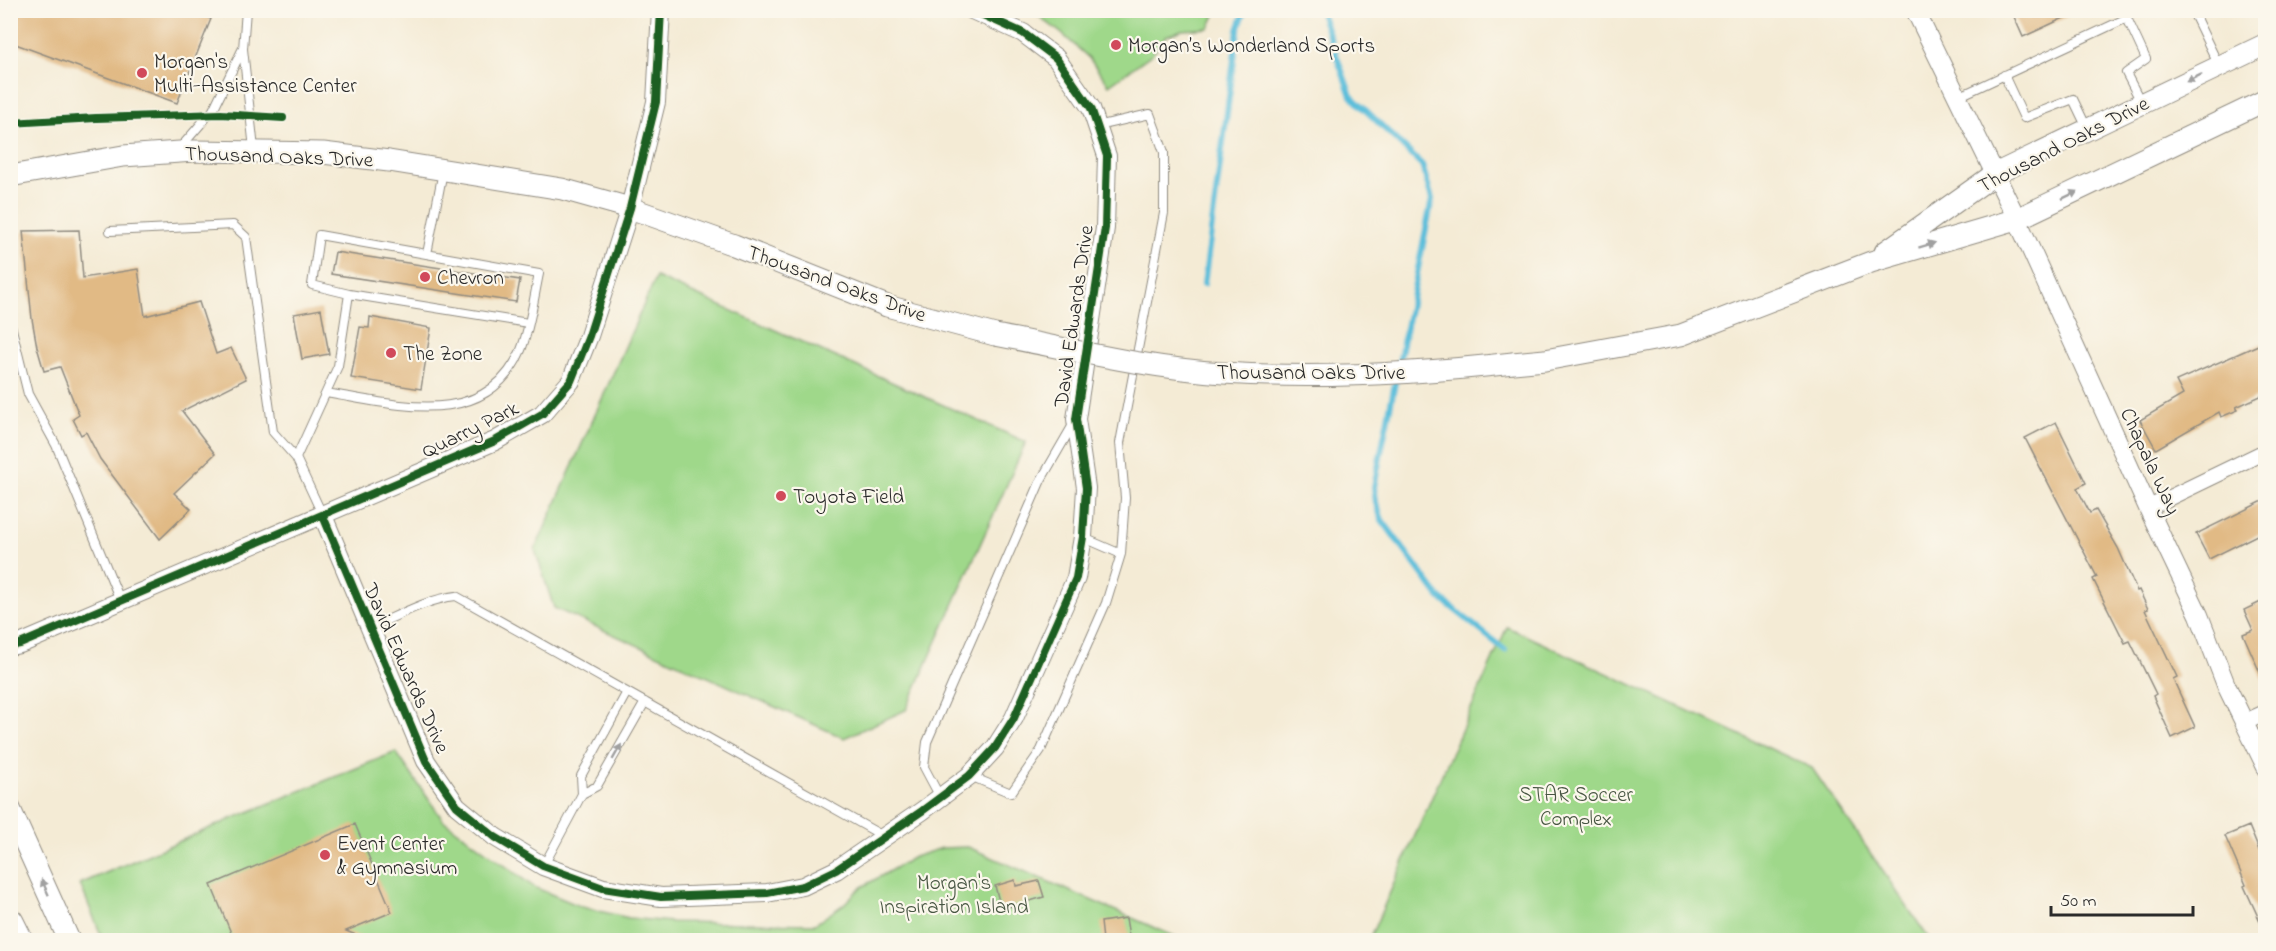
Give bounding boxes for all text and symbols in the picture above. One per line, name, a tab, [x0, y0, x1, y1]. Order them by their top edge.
place label: Morgan’s Wonderland Sports	[1128, 32, 1375, 64]
marker: Morgan’s Wonderland Sports	[1109, 38, 1123, 52]
place label: Morgan's Multi-Assistance Center	[154, 48, 357, 102]
marker: Morgan's Multi-Assistance Center	[135, 66, 149, 80]
one-way arrow	[2185, 74, 2202, 83]
street label: Thousand Oaks Drive	[1973, 89, 2155, 202]
street label: Thousand Oaks Drive	[184, 140, 374, 176]
one-way arrow	[2061, 190, 2078, 199]
street label: David Edwards Drive	[1047, 223, 1103, 410]
street label: Thousand Oaks Drive	[743, 239, 931, 331]
one-way arrow	[1918, 240, 1936, 249]
place label: Chevron	[437, 264, 504, 294]
marker: Chevron	[418, 270, 432, 284]
place label: The Zone	[403, 340, 483, 370]
marker: The Zone	[384, 346, 398, 360]
street label: Thousand Oaks Drive	[1217, 359, 1406, 389]
street label: Quarry Park	[417, 394, 526, 469]
street label: Chapala Way	[2109, 403, 2187, 521]
place label: Toyota Field	[793, 483, 904, 515]
marker: Toyota Field	[774, 489, 788, 503]
street label: David Edwards Drive	[354, 578, 456, 759]
one-way arrow	[612, 743, 622, 760]
park label: STAR Soccer Complex	[1519, 781, 1634, 835]
place label: Event Center & Gymnasium	[337, 830, 457, 886]
marker: Event Center & Gymnasium	[318, 848, 332, 862]
park label: Morgan's Inspiration Island	[879, 869, 1029, 923]
one-way arrow	[41, 879, 50, 896]
scale bar	[2051, 879, 2194, 917]
text: 50 m	[2060, 889, 2097, 915]

